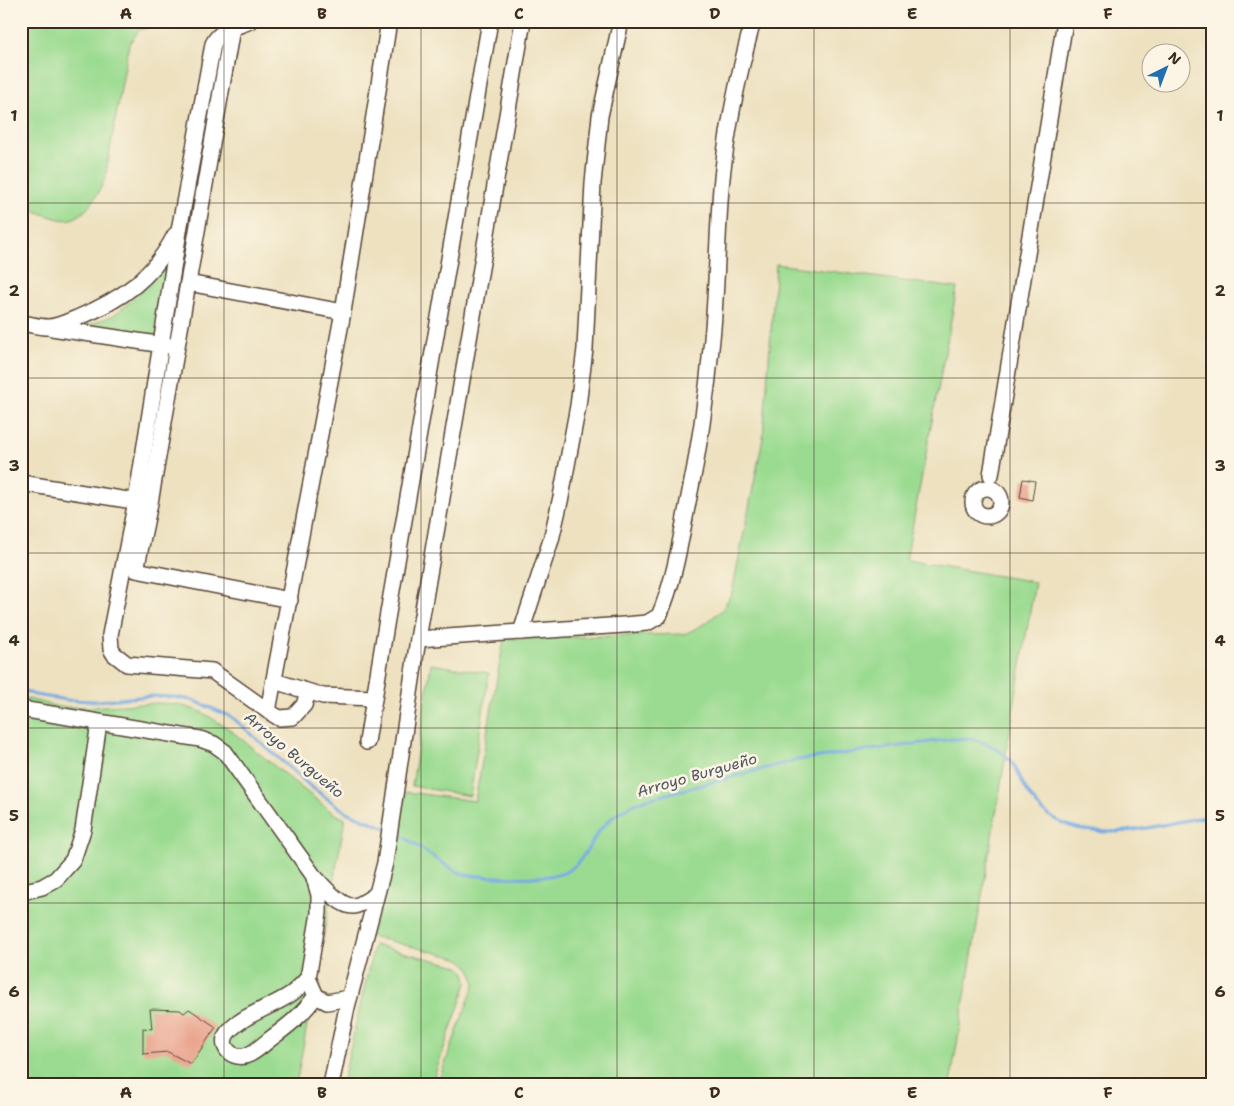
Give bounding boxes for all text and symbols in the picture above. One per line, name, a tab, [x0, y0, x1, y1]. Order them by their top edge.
text: A	[120, 3, 132, 24]
text: B	[317, 3, 327, 24]
text: C	[514, 3, 524, 24]
text: D	[709, 3, 721, 24]
text: E	[907, 3, 917, 24]
text: F	[1103, 3, 1113, 24]
north arrow	[1142, 42, 1192, 92]
text: N	[1165, 48, 1185, 69]
text: 1	[10, 105, 18, 126]
text: 1	[1216, 105, 1224, 126]
text: 2	[8, 280, 20, 301]
text: 2	[1214, 280, 1226, 301]
text: 3	[8, 455, 20, 476]
text: 3	[1214, 455, 1226, 476]
text: 4	[8, 630, 20, 651]
text: 4	[1214, 630, 1226, 651]
water label: Arroyo Burgueño	[240, 707, 348, 803]
water label: Arroyo Burgueño	[635, 748, 759, 802]
text: 5	[9, 805, 19, 826]
text: 5	[1215, 805, 1225, 826]
text: 6	[8, 981, 20, 1002]
text: 6	[1214, 981, 1226, 1002]
text: A	[120, 1082, 132, 1103]
text: B	[317, 1082, 327, 1103]
text: C	[514, 1082, 524, 1103]
text: D	[709, 1082, 721, 1103]
text: E	[907, 1082, 917, 1103]
text: F	[1103, 1082, 1113, 1103]

